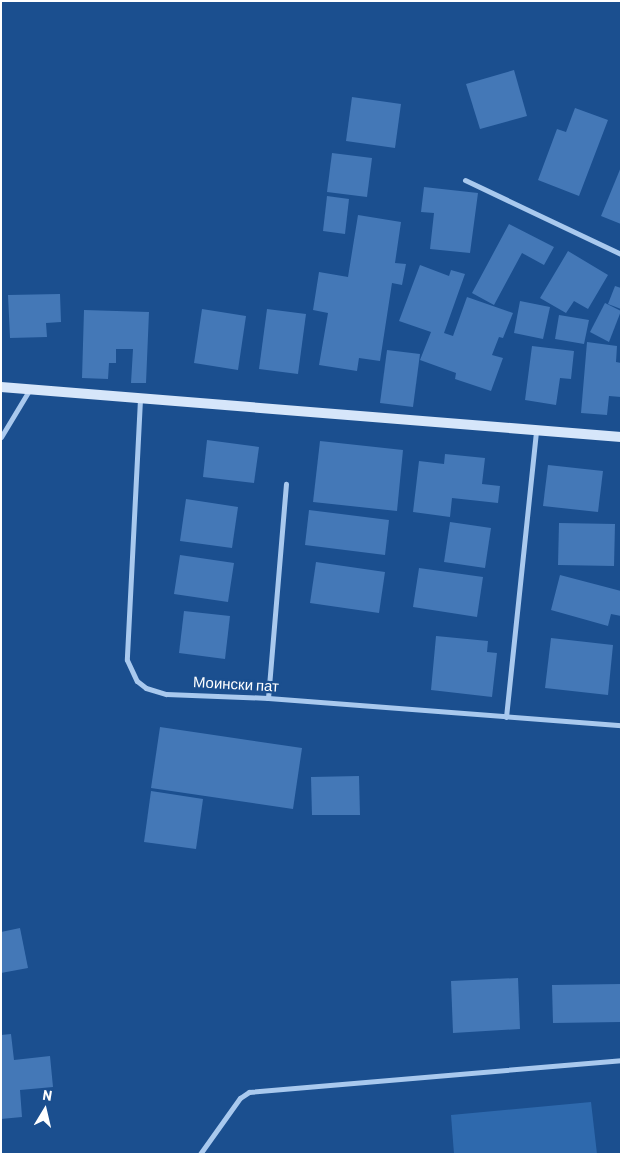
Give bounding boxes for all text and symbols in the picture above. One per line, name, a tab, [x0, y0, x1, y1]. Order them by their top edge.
street label: Моински пат	[193, 673, 279, 695]
north arrow	[20, 1085, 70, 1135]
text: N	[41, 1086, 53, 1104]

